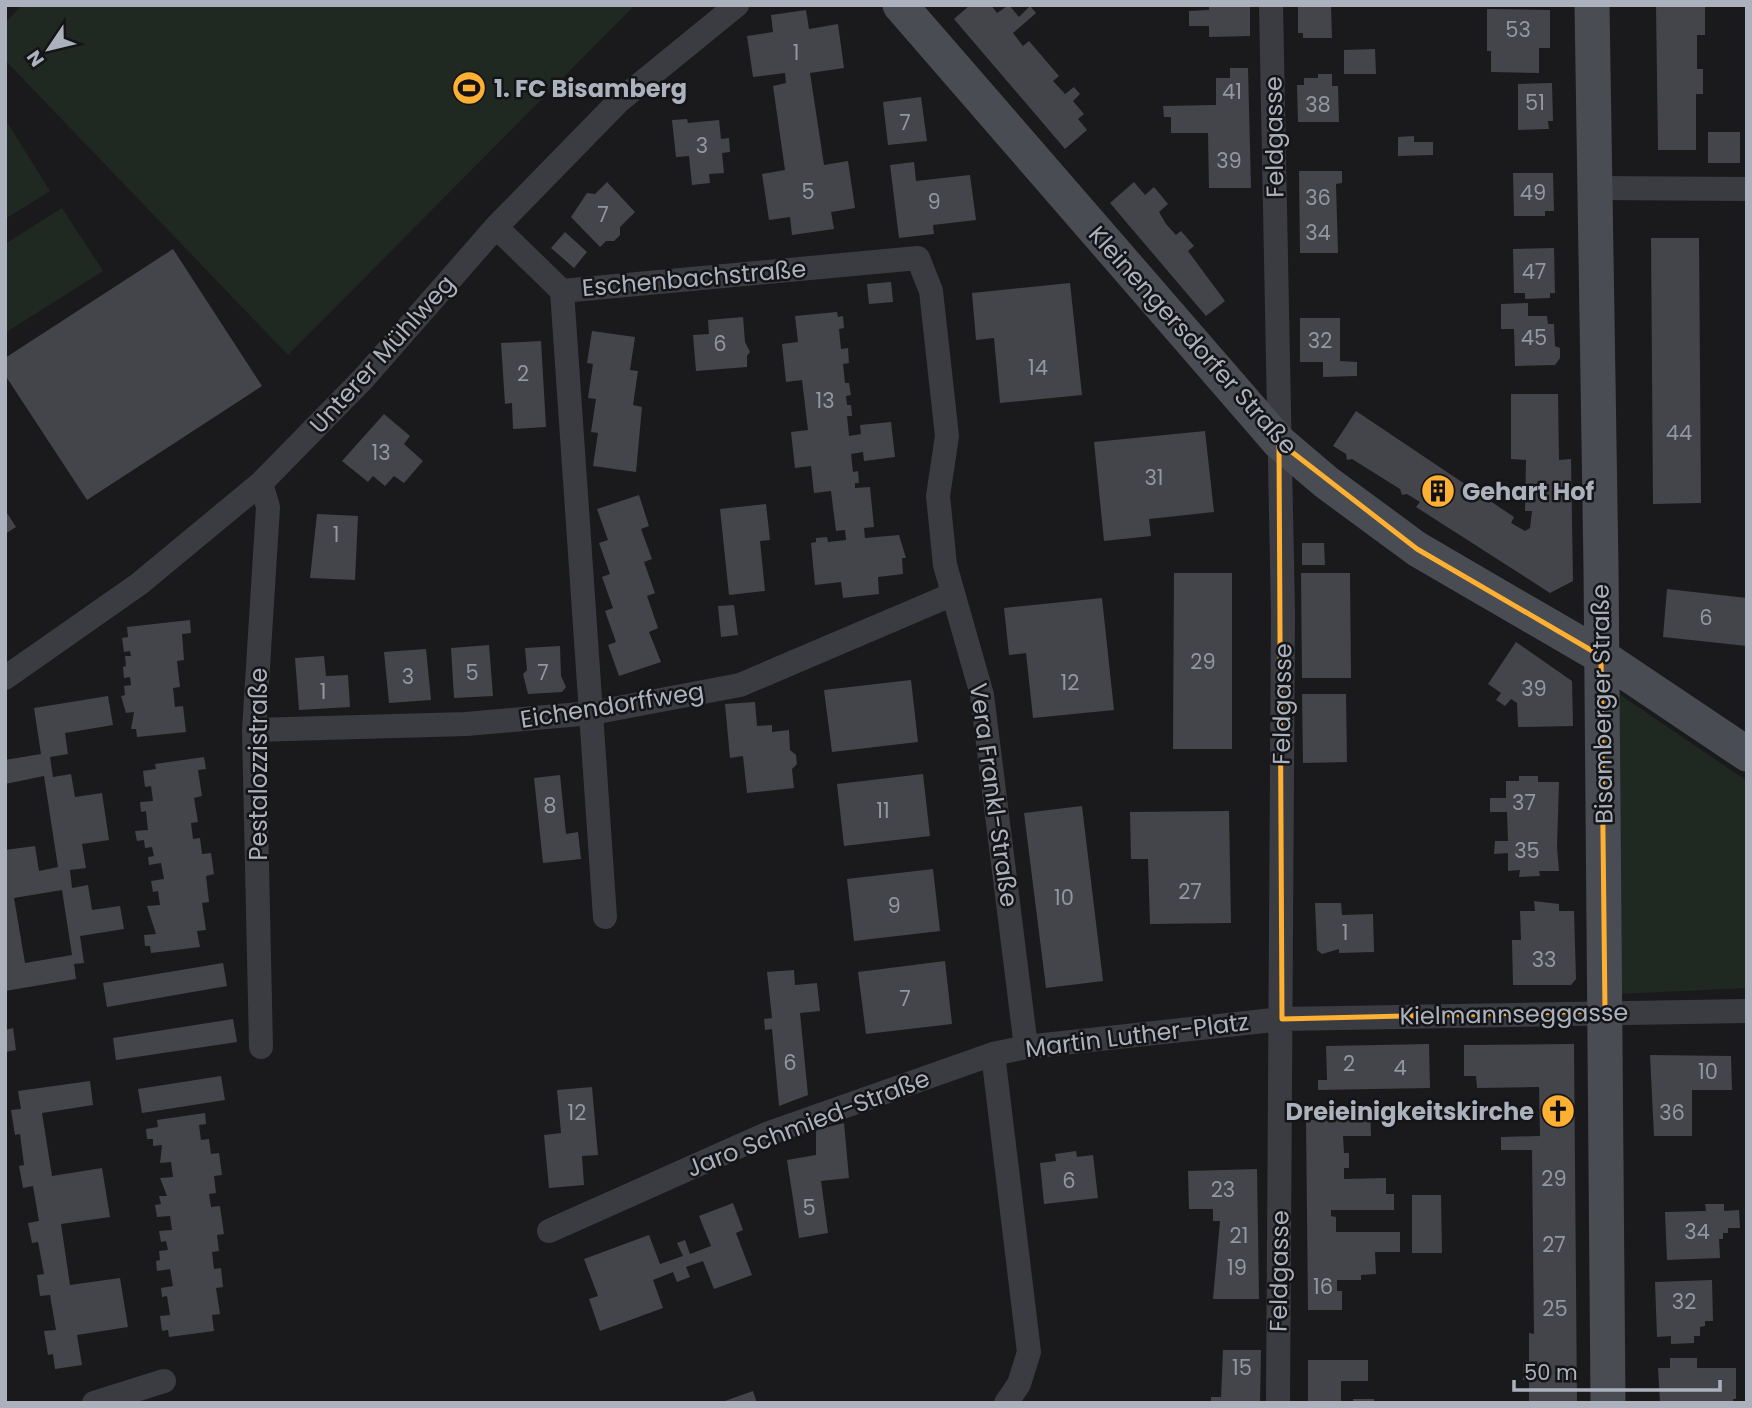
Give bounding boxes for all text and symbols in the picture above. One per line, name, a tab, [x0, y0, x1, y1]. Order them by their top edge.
north arrow	[14, 14, 84, 84]
house number: 53	[1505, 15, 1531, 44]
house number: 1	[793, 38, 799, 67]
text: N	[20, 45, 51, 72]
sports icon: 1. FC Bisamberg	[450, 69, 488, 107]
place label: 1. FC Bisamberg	[494, 72, 687, 105]
street label: Feldgasse	[1256, 76, 1292, 198]
house number: 41	[1222, 77, 1242, 106]
house number: 51	[1525, 88, 1545, 117]
house number: 38	[1305, 90, 1331, 119]
house number: 7	[899, 108, 911, 137]
house number: 3	[696, 131, 708, 160]
house number: 39	[1216, 146, 1242, 175]
house number: 5	[801, 177, 815, 206]
house number: 49	[1520, 178, 1546, 207]
house number: 36	[1305, 183, 1331, 212]
house number: 9	[927, 187, 941, 216]
house number: 7	[597, 200, 609, 229]
house number: 34	[1305, 218, 1331, 247]
street label: Kleinengersdorfer Straße	[1081, 219, 1305, 461]
street label: Eschenbachstraße	[580, 252, 808, 304]
house number: 47	[1522, 257, 1546, 286]
street label: Unterer Mühlweg	[302, 268, 462, 440]
house number: 45	[1521, 323, 1547, 352]
house number: 32	[1308, 326, 1332, 355]
house number: 6	[713, 329, 727, 358]
house number: 14	[1028, 353, 1048, 382]
house number: 2	[517, 359, 529, 388]
house number: 13	[815, 386, 835, 415]
house number: 44	[1666, 418, 1692, 447]
house number: 13	[371, 438, 391, 467]
house number: 31	[1144, 463, 1164, 492]
building icon: Gehart Hof	[1419, 472, 1457, 510]
place label: Gehart Hof	[1462, 475, 1594, 508]
house number: 1	[333, 520, 339, 549]
street label: Bisamberger Straße	[1583, 584, 1621, 824]
house number: 6	[1699, 603, 1713, 632]
street label: Feldgasse	[1264, 643, 1300, 765]
house number: 29	[1190, 647, 1216, 676]
house number: 5	[465, 658, 479, 687]
house number: 7	[537, 658, 549, 687]
house number: 3	[402, 662, 414, 691]
street label: Pestalozzistraße	[242, 668, 275, 860]
house number: 12	[1061, 668, 1079, 697]
street label: Eichendorffweg	[518, 674, 706, 736]
house number: 39	[1521, 674, 1547, 703]
house number: 1	[320, 677, 326, 706]
street label: Vera Frankl-Straße	[962, 681, 1026, 909]
house number: 37	[1512, 788, 1536, 817]
house number: 8	[543, 791, 557, 820]
house number: 11	[876, 796, 890, 825]
house number: 35	[1514, 836, 1540, 865]
house number: 27	[1178, 877, 1202, 906]
house number: 10	[1054, 883, 1074, 912]
house number: 9	[887, 891, 901, 920]
house number: 1	[1342, 918, 1348, 947]
house number: 33	[1532, 945, 1556, 974]
house number: 7	[899, 984, 911, 1013]
street label: Kielmannseggasse	[1399, 996, 1629, 1032]
street label: Martin Luther-Platz	[1023, 1005, 1251, 1065]
house number: 6	[783, 1048, 797, 1077]
house number: 2	[1343, 1049, 1355, 1078]
house number: 4	[1393, 1053, 1407, 1082]
house number: 10	[1698, 1057, 1718, 1086]
street label: Jaro Schmied-Straße	[682, 1061, 934, 1185]
church icon: Dreieinigkeitskirche	[1539, 1092, 1577, 1130]
place label: Dreieinigkeitskirche	[1286, 1095, 1534, 1128]
house number: 12	[568, 1098, 586, 1127]
house number: 36	[1659, 1098, 1685, 1127]
house number: 29	[1541, 1164, 1567, 1193]
house number: 6	[1062, 1166, 1076, 1195]
house number: 23	[1211, 1175, 1235, 1204]
house number: 5	[802, 1193, 816, 1222]
street label: Feldgasse	[1261, 1210, 1297, 1332]
house number: 34	[1684, 1217, 1710, 1246]
house number: 21	[1230, 1221, 1248, 1250]
house number: 27	[1542, 1230, 1566, 1259]
house number: 19	[1227, 1253, 1247, 1282]
house number: 16	[1313, 1272, 1333, 1301]
house number: 32	[1672, 1287, 1696, 1316]
house number: 25	[1542, 1294, 1568, 1323]
scale bar	[1514, 1348, 1720, 1392]
house number: 15	[1232, 1353, 1252, 1382]
text: 50 m	[1524, 1358, 1578, 1387]

